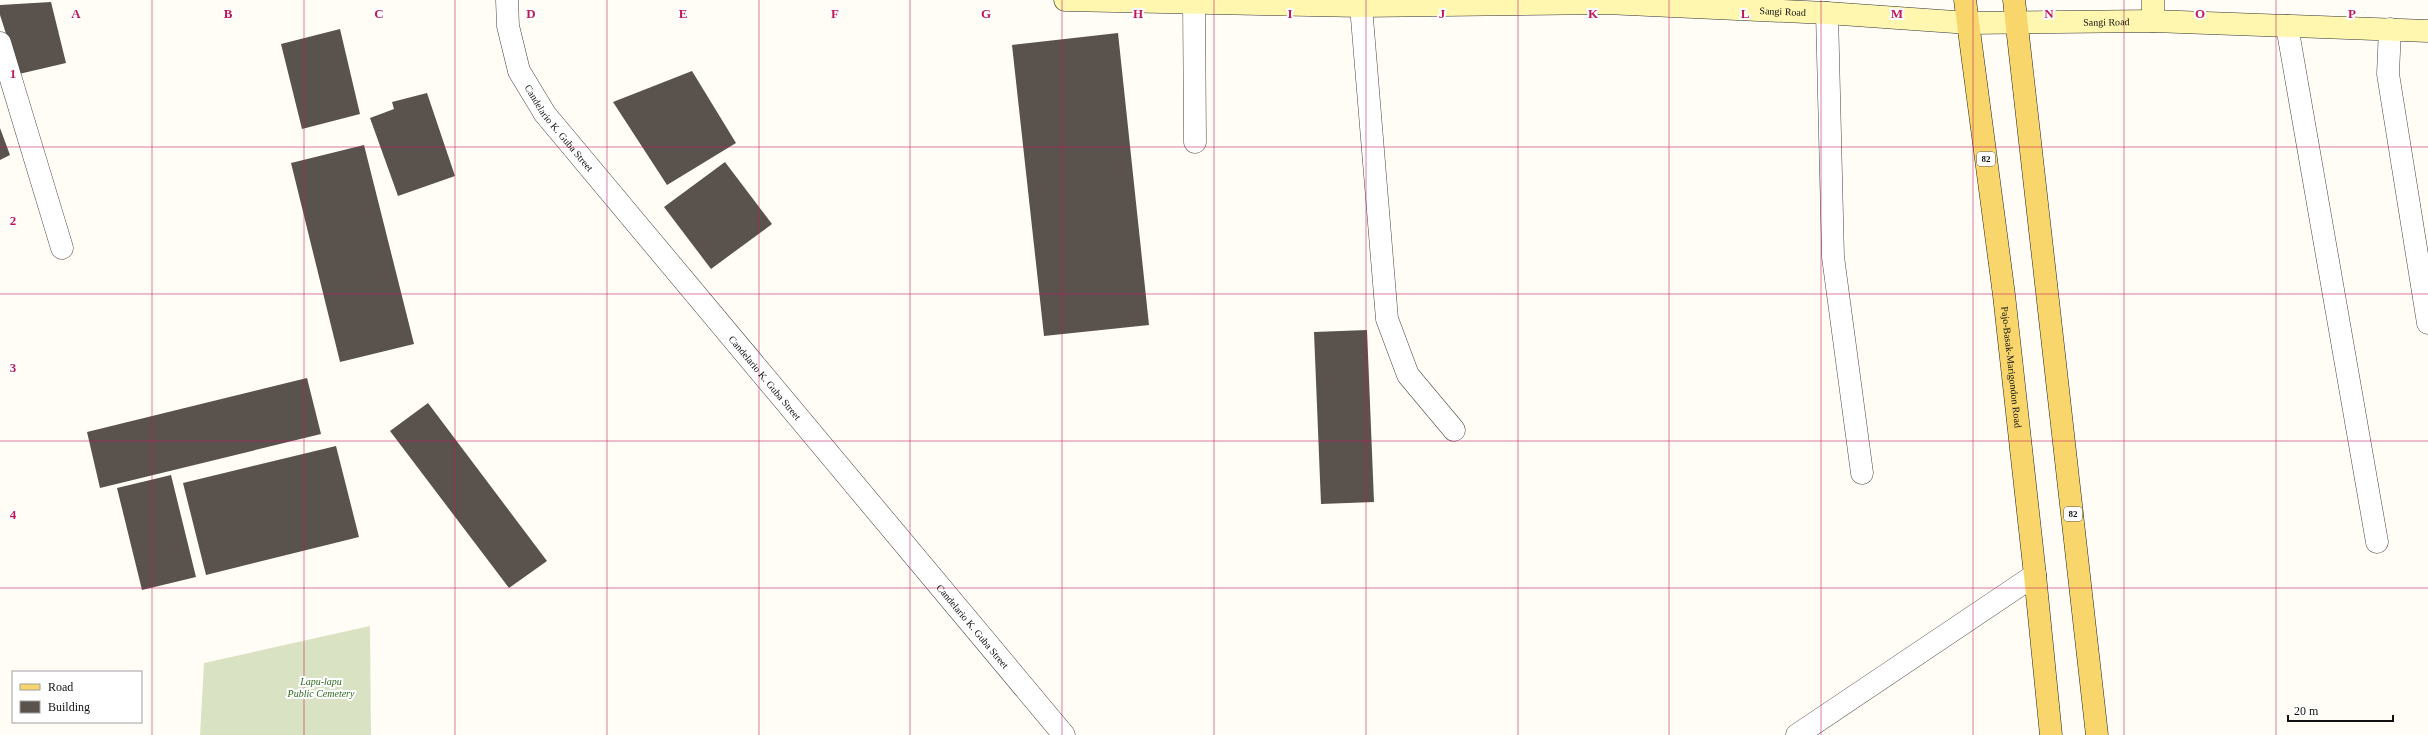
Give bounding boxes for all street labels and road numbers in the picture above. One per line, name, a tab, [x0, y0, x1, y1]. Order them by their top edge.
street label: Sangi Road	[1759, 5, 1806, 18]
street label: Sangi Road	[2083, 16, 2130, 28]
street label: Candelario K. Guba Street	[522, 83, 595, 174]
road number: 82	[1977, 152, 1995, 166]
street label: Pajo-Basak-Marigondon Road	[1999, 306, 2024, 428]
street label: Candelario K. Guba Street	[727, 334, 803, 422]
road number: 82	[2064, 507, 2082, 521]
street label: Candelario K. Guba Street	[934, 582, 1011, 671]

